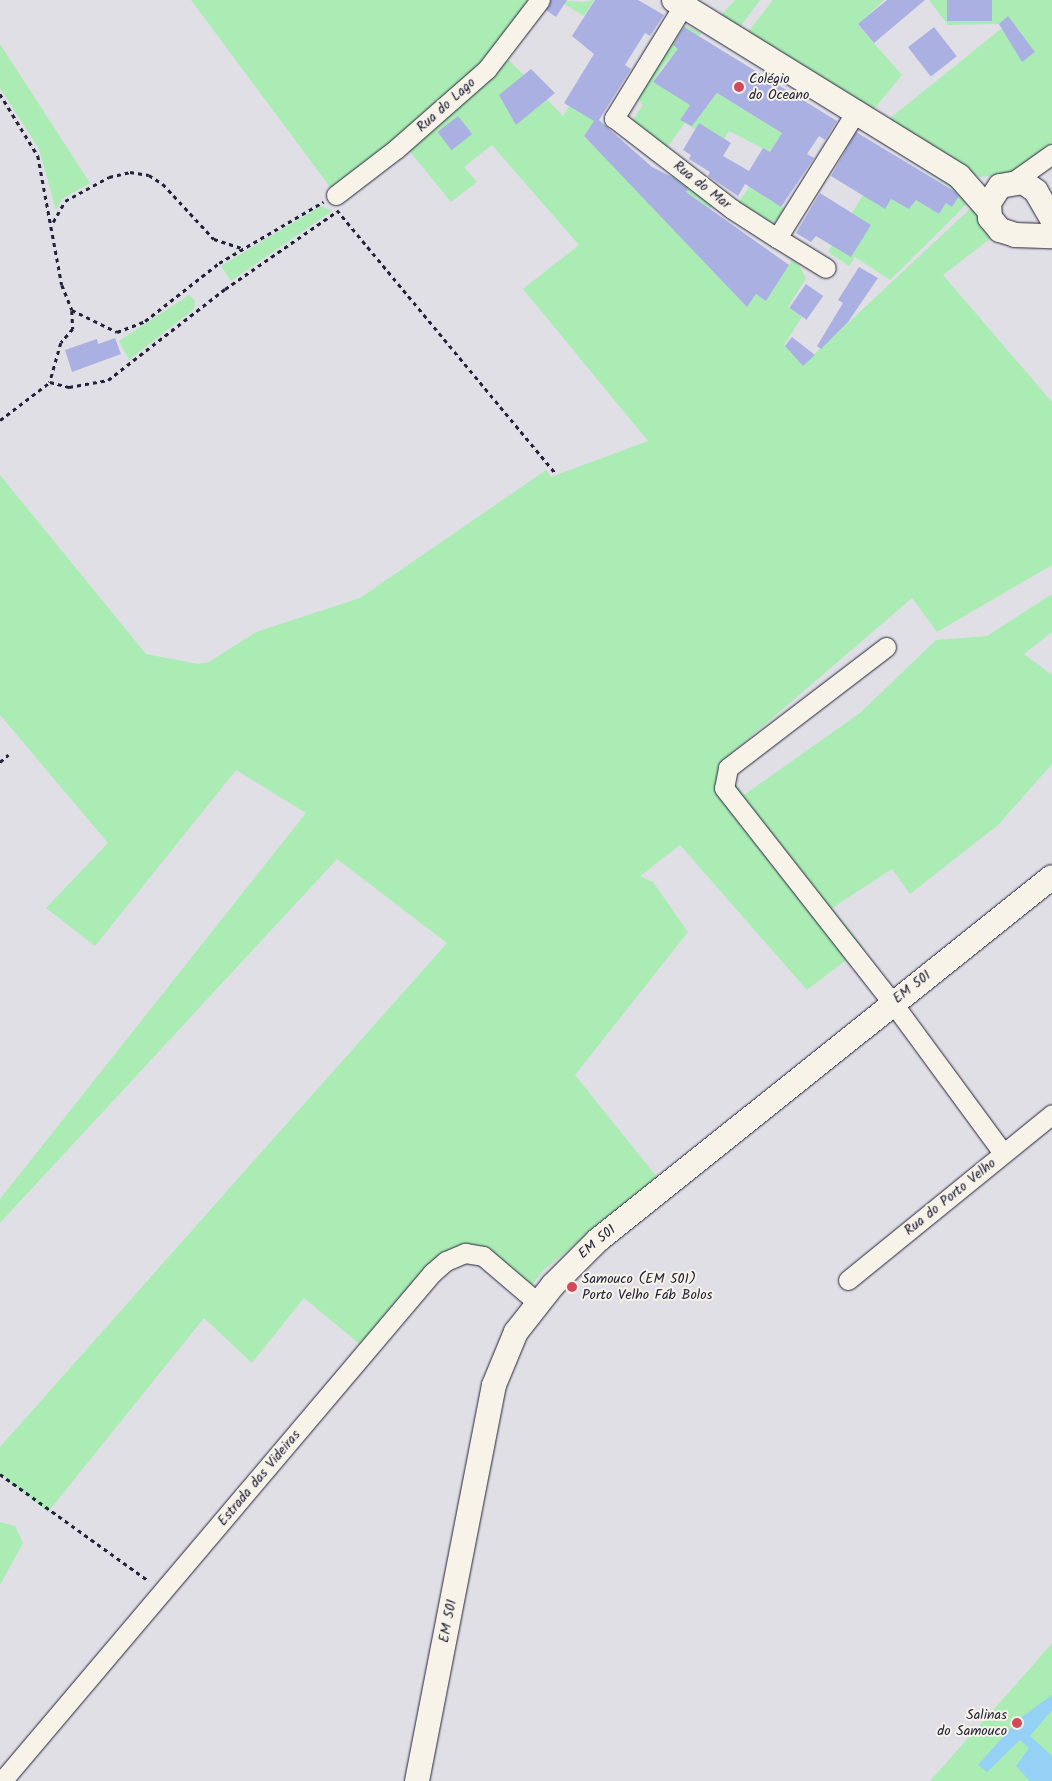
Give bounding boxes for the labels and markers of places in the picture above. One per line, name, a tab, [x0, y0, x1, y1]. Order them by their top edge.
place label: Colégio do Oceano	[749, 71, 809, 104]
marker: Colégio do Oceano	[733, 81, 745, 93]
place label: Samouco (EM 501) Porto Velho Fáb Bolos	[582, 1271, 712, 1304]
marker: Samouco (EM 501) Porto Velho Fáb Bolos	[566, 1281, 578, 1293]
place label: Salinas do Samouco	[937, 1707, 1007, 1740]
marker: Salinas do Samouco	[1011, 1717, 1023, 1729]

